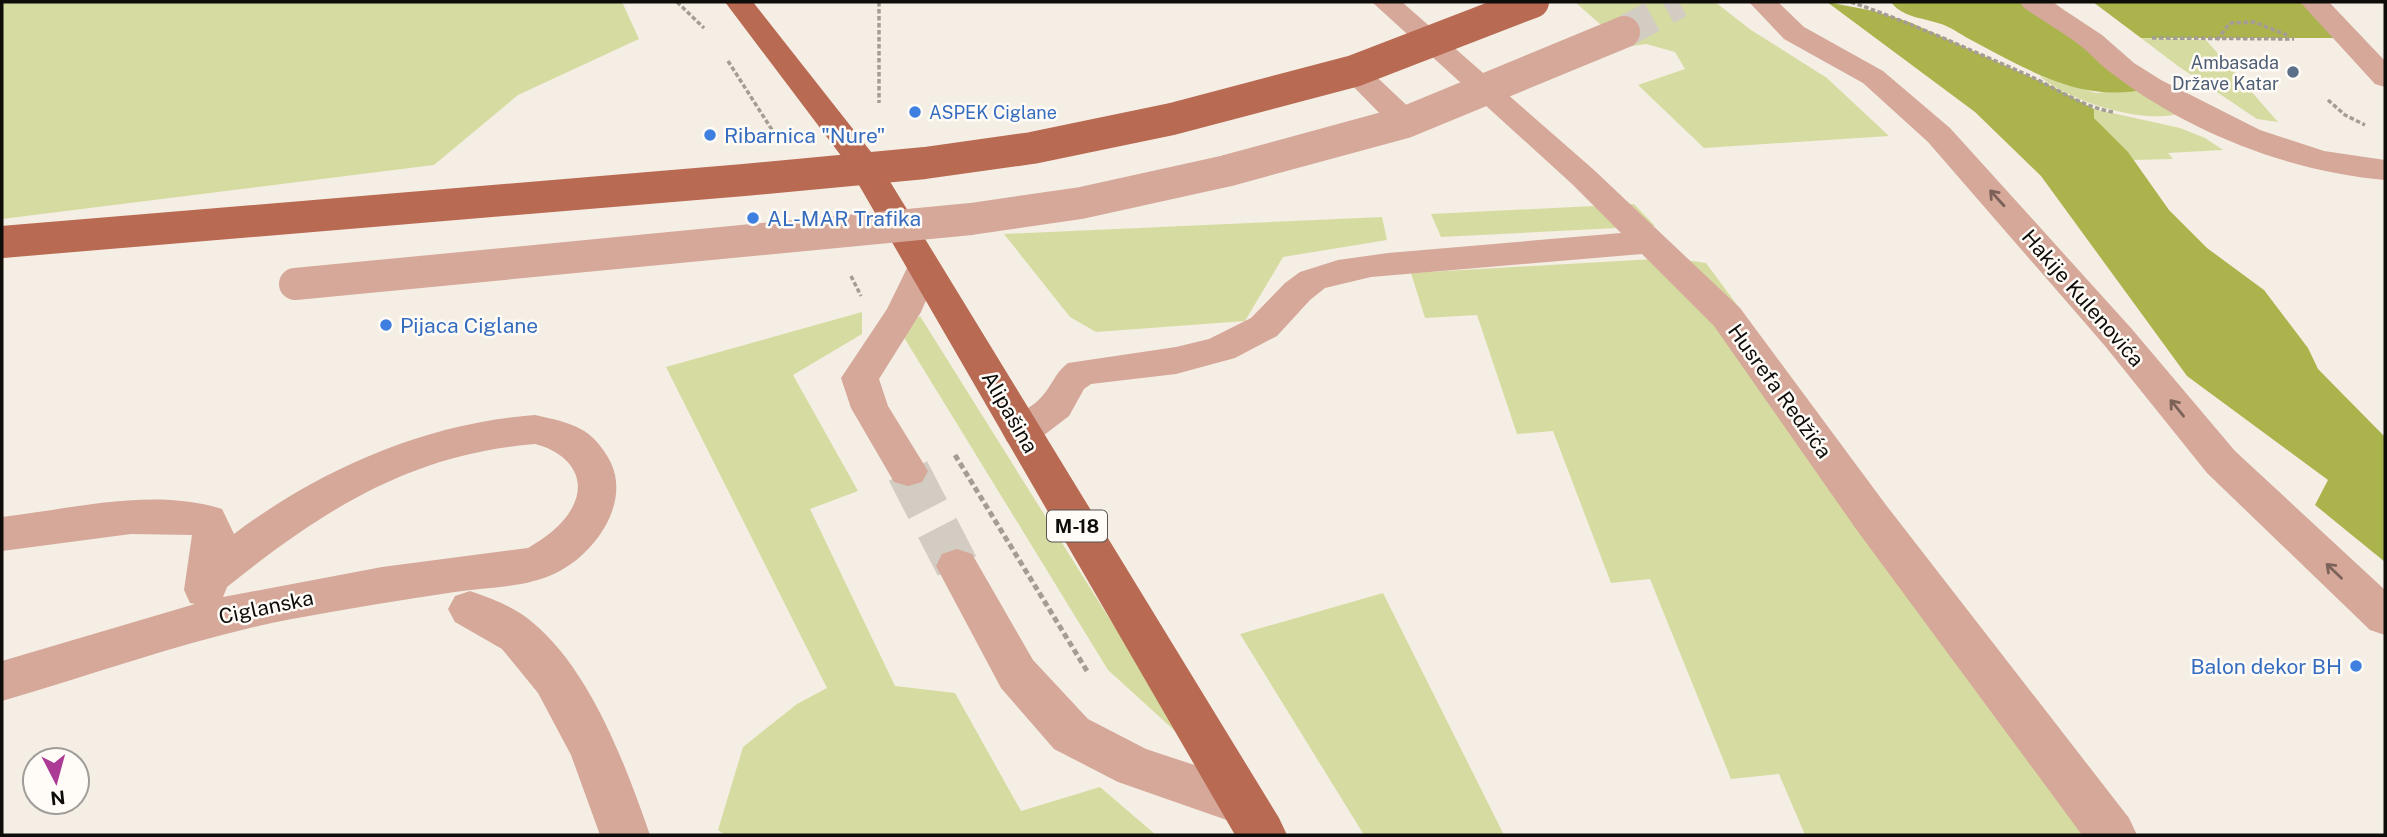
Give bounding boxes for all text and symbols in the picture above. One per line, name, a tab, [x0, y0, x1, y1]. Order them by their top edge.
place label: Ambasada Države Katar	[2172, 52, 2279, 94]
marker: Ambasada Države Katar	[2285, 64, 2301, 80]
place label: ASPEK Ciglane	[929, 102, 1057, 123]
marker: ASPEK Ciglane	[907, 104, 923, 120]
place label: Ribarnica "Nure"	[724, 123, 885, 148]
marker: Ribarnica "Nure"	[702, 127, 718, 143]
one-way arrow	[1989, 189, 2005, 207]
place label: AL-MAR Trafika	[767, 206, 921, 231]
marker: AL-MAR Trafika	[745, 210, 761, 226]
street label: Hakije Kulenovića	[2017, 224, 2149, 372]
place label: Pijaca Ciglane	[400, 313, 538, 338]
marker: Pijaca Ciglane	[378, 317, 394, 333]
street label: Husrefa Redžića	[1723, 319, 1837, 463]
street label: Alipašina	[977, 367, 1043, 457]
one-way arrow	[2169, 399, 2184, 417]
road number: M-18	[1047, 510, 1107, 541]
one-way arrow	[2326, 563, 2343, 580]
street label: Ciglanska	[216, 585, 316, 629]
place label: Balon dekor BH	[2190, 654, 2342, 679]
marker: Balon dekor BH	[2348, 658, 2364, 674]
north arrow	[21, 746, 91, 816]
text: N	[49, 786, 66, 810]

